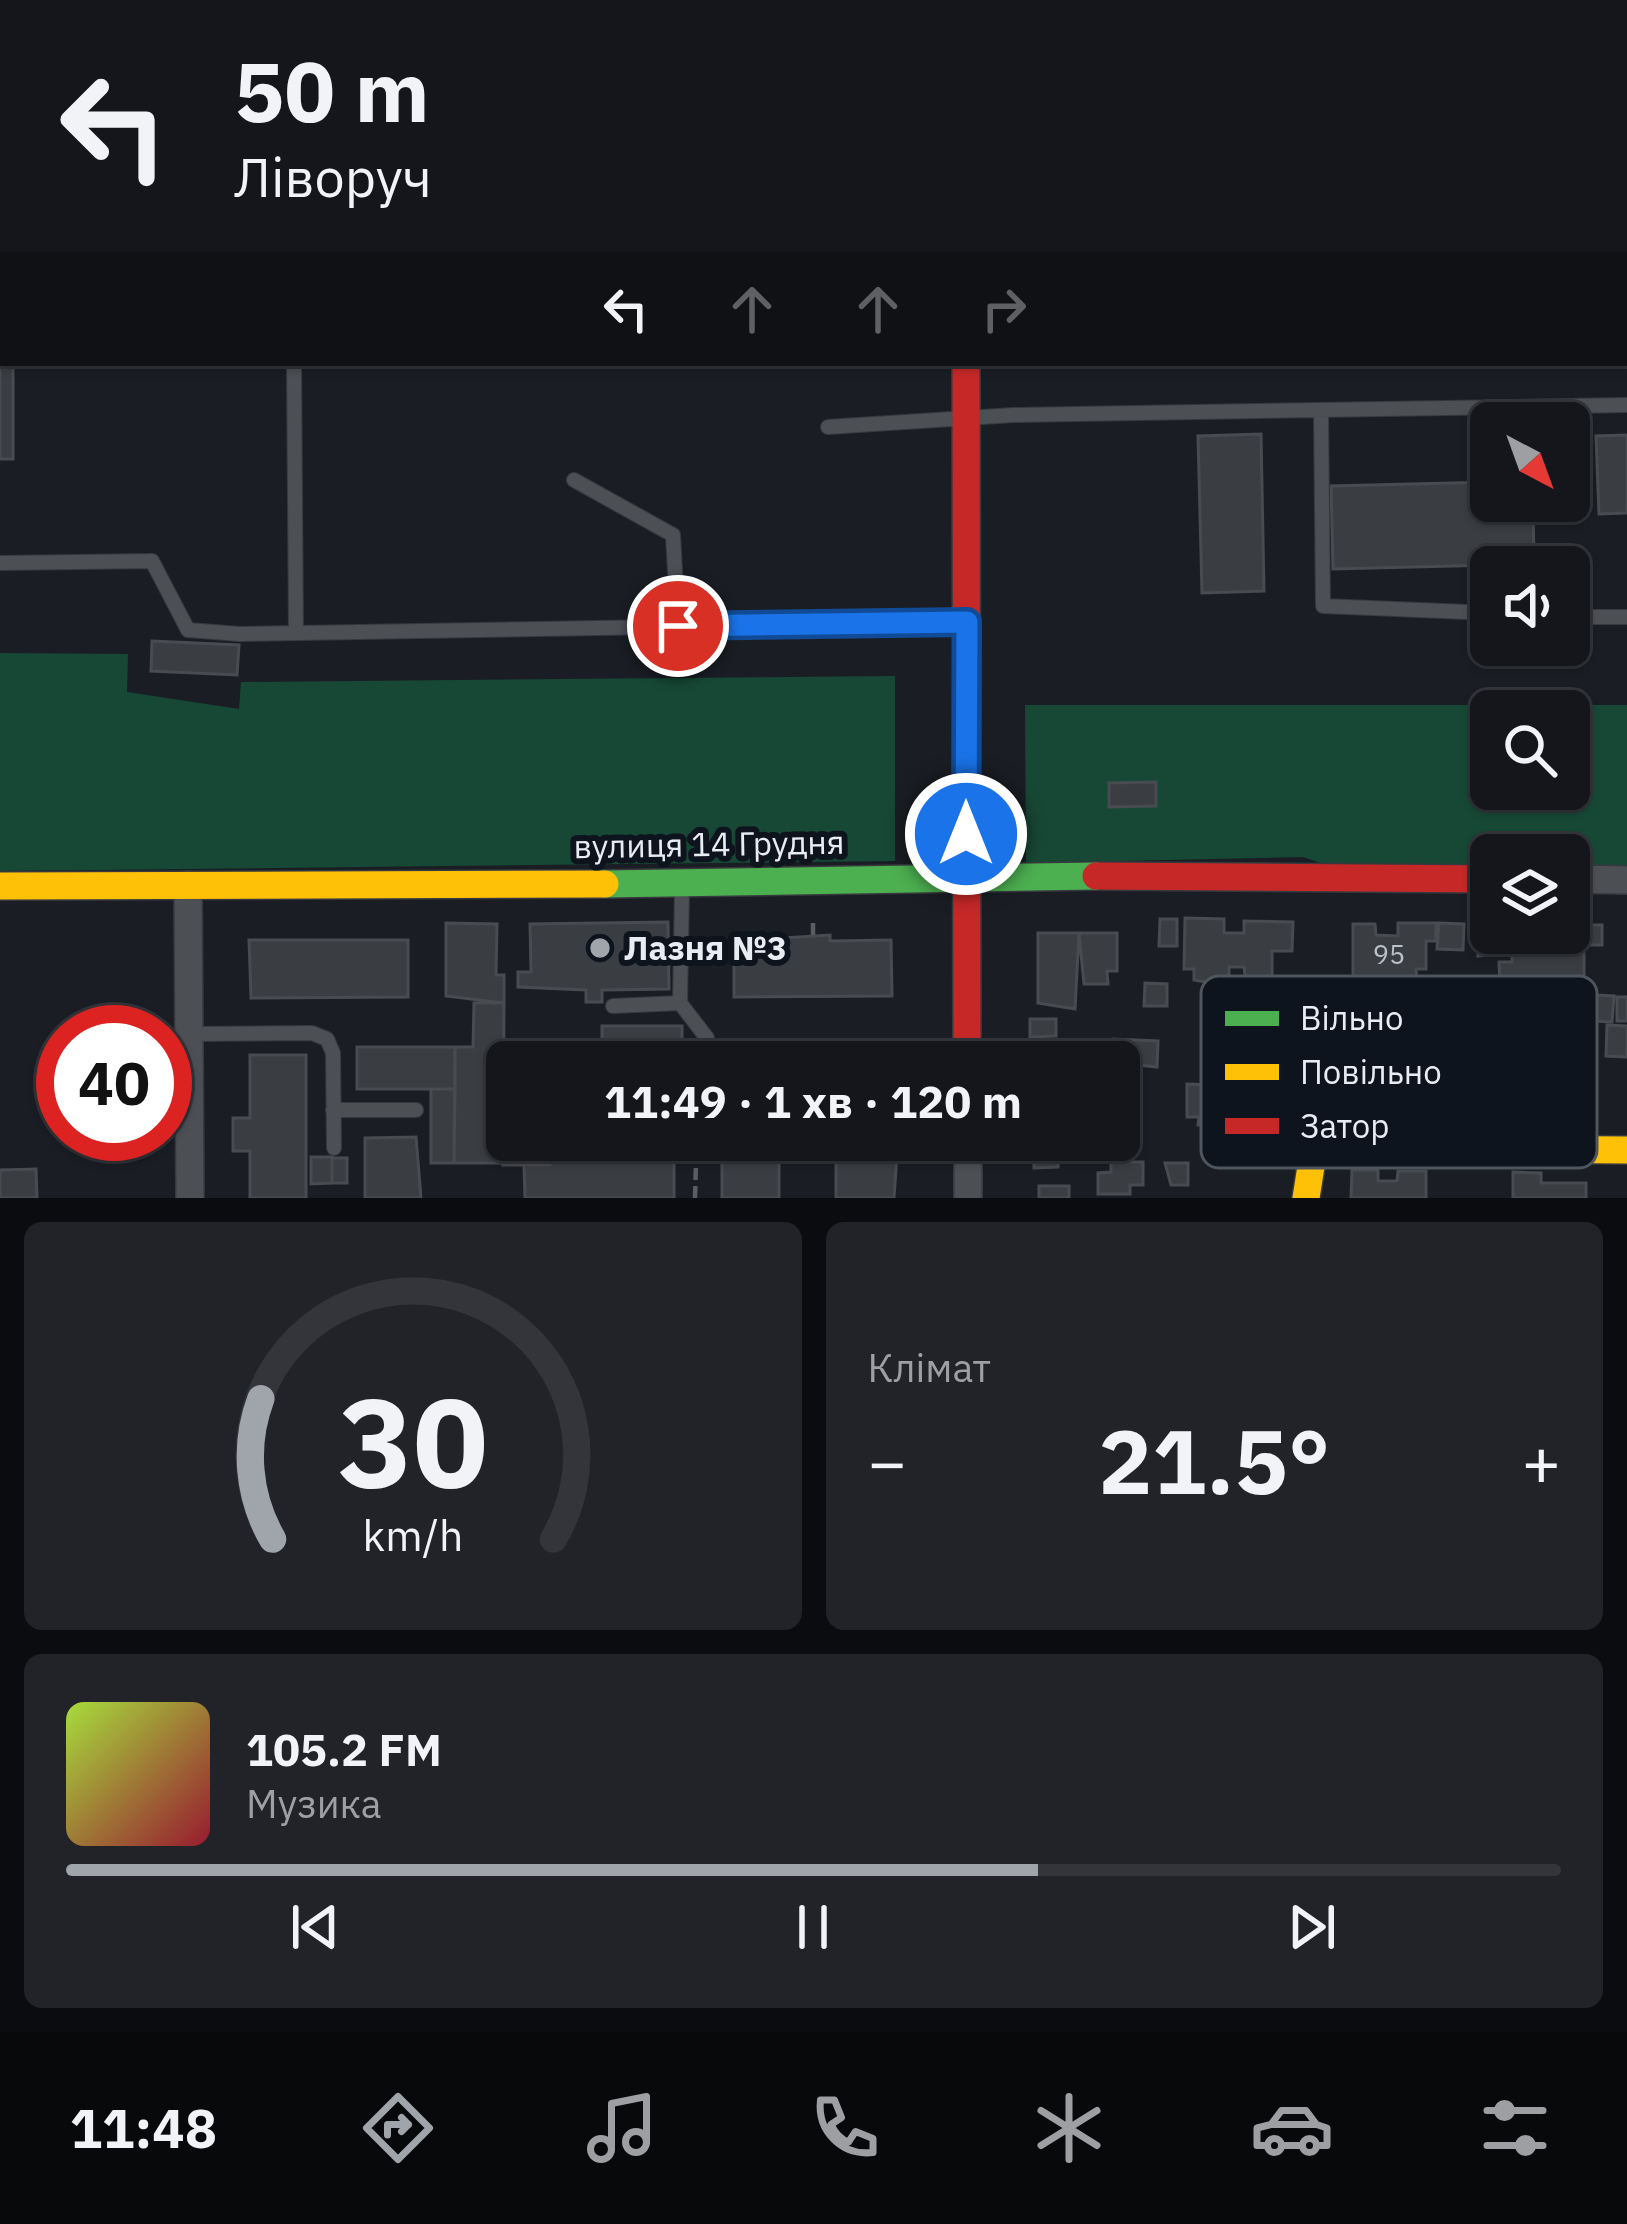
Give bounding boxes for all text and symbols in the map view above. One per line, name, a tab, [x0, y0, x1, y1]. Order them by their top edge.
text: 50 m	[234, 36, 430, 145]
icon: left	[36, 48, 192, 204]
text: Ліворуч	[234, 142, 432, 212]
icon: left	[593, 276, 659, 342]
icon: ahead	[719, 276, 785, 342]
icon: ahead	[845, 276, 911, 342]
icon: right	[971, 276, 1037, 342]
north arrow	[1470, 402, 1590, 522]
map controls	[1470, 402, 1590, 954]
button: sound	[1470, 546, 1590, 666]
pin	[627, 575, 729, 677]
icon: arrive	[645, 593, 711, 659]
button: search	[1470, 690, 1590, 810]
position arrow	[903, 771, 1029, 897]
street label: вулиця 14 Грудня	[573, 820, 845, 867]
button: layers	[1470, 834, 1590, 954]
place label: Лазня №3	[624, 926, 787, 969]
marker: Лазня №3	[587, 935, 613, 961]
house number: 95	[1373, 936, 1405, 971]
legend	[1201, 976, 1597, 1168]
text: Вільно	[1300, 996, 1404, 1039]
speed limit sign: 40	[36, 1005, 192, 1161]
text: Повільно	[1300, 1050, 1442, 1093]
text: 11:49 · 1 хв · 120 m	[604, 1072, 1022, 1130]
text: Затор	[1300, 1104, 1389, 1147]
text: Клімат	[868, 1342, 991, 1393]
text: 30	[338, 1360, 488, 1522]
text: 21.5°	[1098, 1402, 1330, 1519]
text: −	[868, 1418, 907, 1504]
text: +	[1521, 1418, 1561, 1504]
text: km/h	[362, 1507, 463, 1563]
text: 105.2 FM	[246, 1720, 442, 1778]
text: Музика	[246, 1778, 382, 1829]
icon: previous	[282, 1894, 348, 1960]
icon: pause	[780, 1894, 846, 1960]
icon: next	[1279, 1894, 1345, 1960]
icon: directions	[356, 2086, 440, 2170]
icon: music	[580, 2086, 664, 2170]
icon: phone	[803, 2086, 887, 2170]
icon: climate	[1027, 2086, 1111, 2170]
icon: car	[1250, 2086, 1334, 2170]
icon: filters	[1473, 2086, 1557, 2170]
text: 11:48	[70, 2093, 217, 2163]

